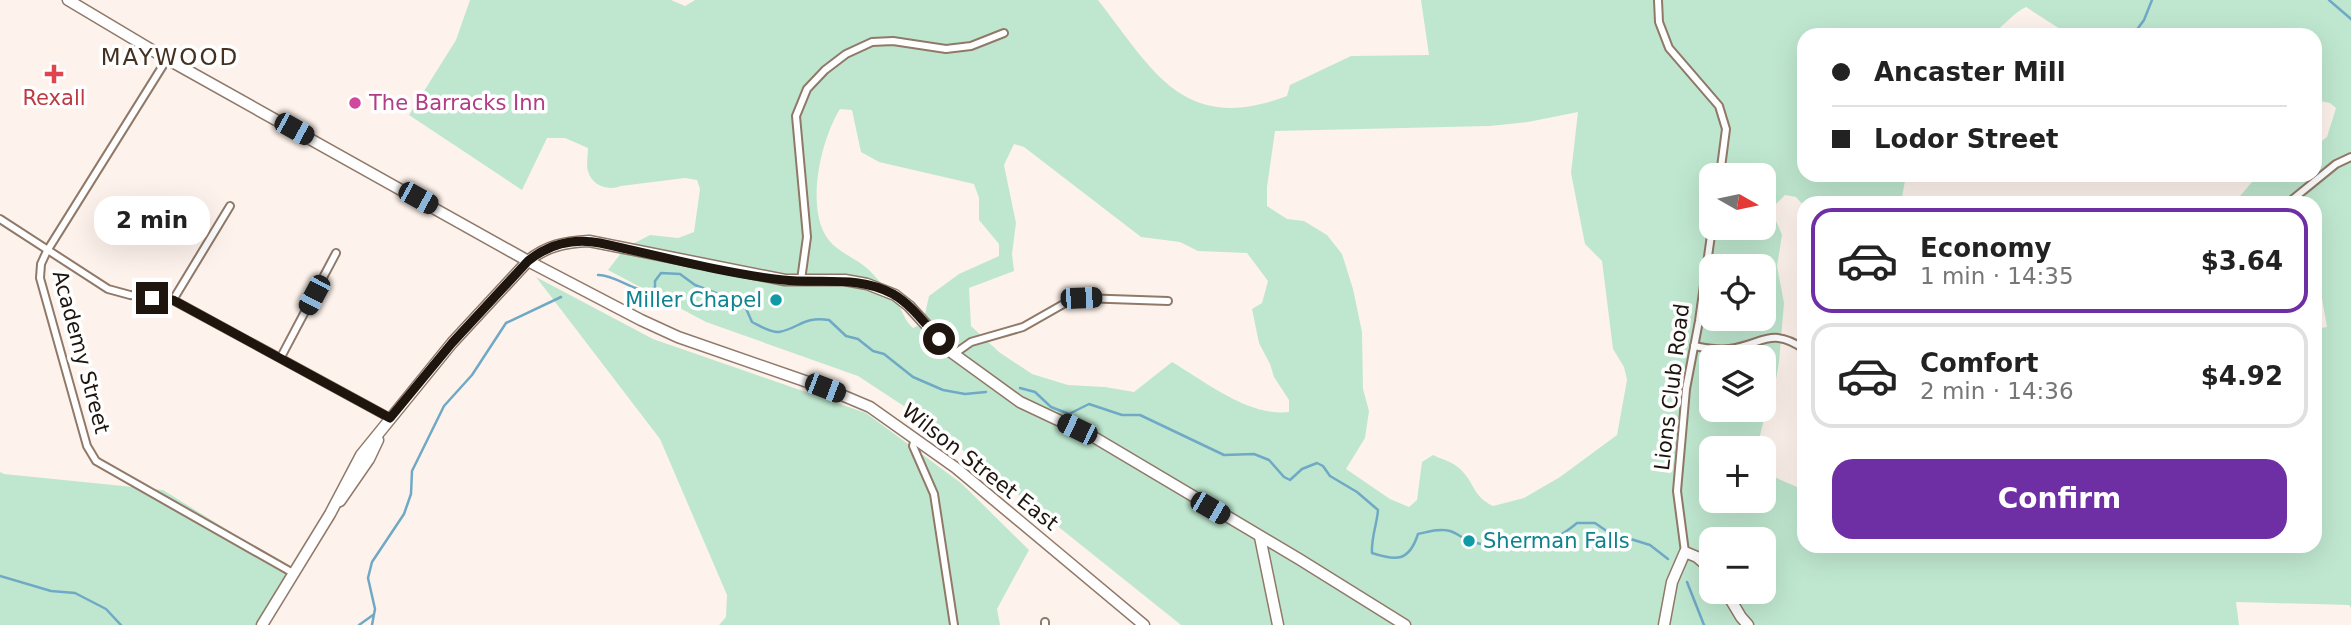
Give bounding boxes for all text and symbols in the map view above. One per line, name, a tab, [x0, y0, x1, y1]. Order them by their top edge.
district label: MAYWOOD	[101, 44, 239, 70]
text: Ancaster Mill	[1874, 57, 2066, 87]
marker: Rexall	[46, 66, 62, 82]
place label: Rexall	[22, 86, 86, 110]
place label: The Barracks Inn	[368, 91, 546, 115]
marker: The Barracks Inn	[347, 95, 363, 111]
car	[271, 110, 318, 148]
text: Lodor Street	[1874, 124, 2058, 154]
north arrow	[1699, 163, 1776, 240]
map controls	[1699, 163, 1776, 604]
car	[395, 179, 442, 217]
callout: 2 min	[94, 196, 210, 246]
text: 2 min	[116, 207, 188, 233]
icon: car	[1836, 229, 1899, 292]
text: Economy	[1920, 233, 2051, 263]
text: $3.64	[2201, 246, 2283, 276]
button: locate	[1699, 254, 1776, 331]
text: 1 min · 14:35	[1920, 263, 2074, 289]
street label: Academy Street	[48, 268, 114, 436]
car	[295, 272, 334, 318]
route end	[136, 282, 168, 314]
car	[1060, 287, 1103, 309]
place label: Miller Chapel	[625, 288, 762, 312]
marker: Miller Chapel	[768, 292, 784, 308]
street label: Lions Club Road	[1650, 302, 1694, 472]
route start	[923, 323, 955, 355]
icon: car	[1836, 344, 1899, 407]
button: layers	[1699, 345, 1776, 422]
text: Comfort	[1920, 348, 2038, 378]
text: $4.92	[2201, 361, 2283, 391]
car	[802, 371, 849, 405]
text: 2 min · 14:36	[1920, 378, 2074, 404]
street label: Wilson Street East	[897, 399, 1063, 535]
car	[1054, 410, 1101, 448]
button: +	[1699, 436, 1776, 513]
button: Confirm	[1832, 459, 2287, 539]
car	[1187, 488, 1234, 528]
button: −	[1699, 527, 1776, 604]
place label: Sherman Falls	[1483, 529, 1630, 553]
marker: Sherman Falls	[1461, 533, 1477, 549]

